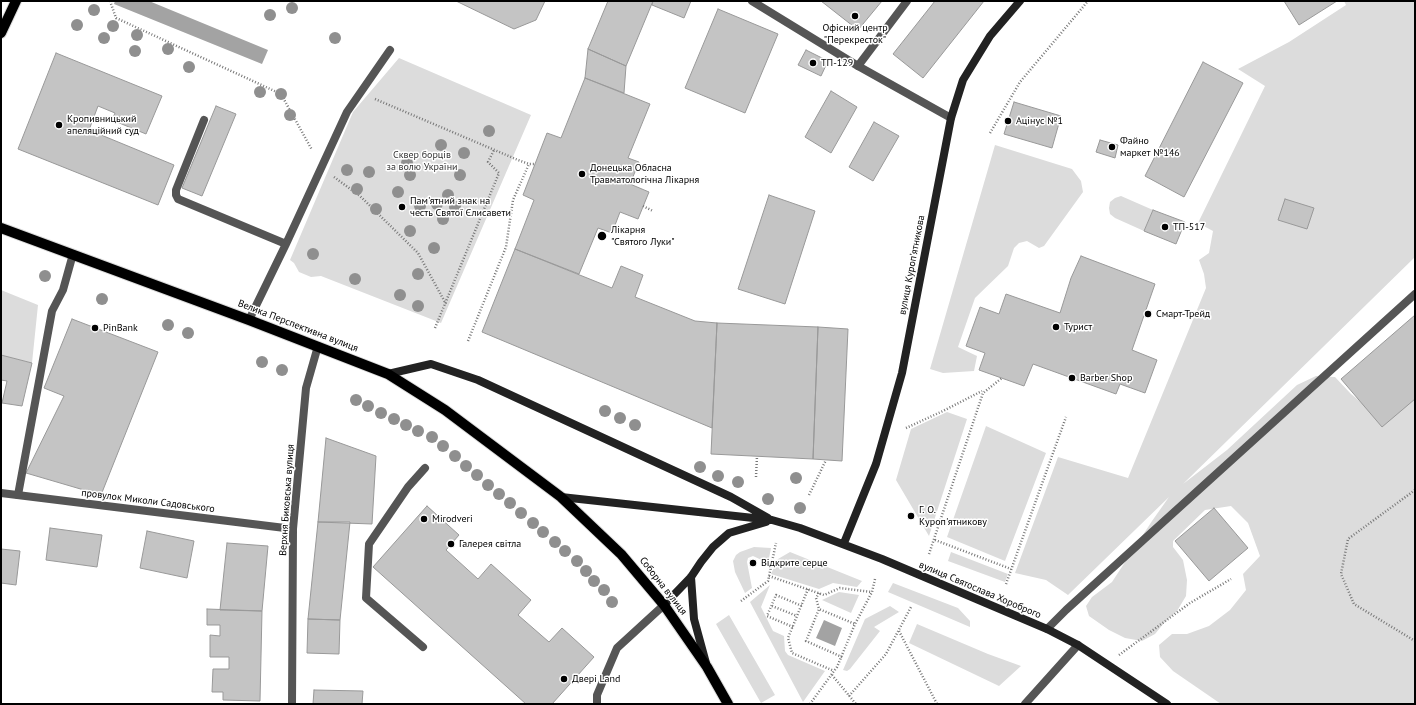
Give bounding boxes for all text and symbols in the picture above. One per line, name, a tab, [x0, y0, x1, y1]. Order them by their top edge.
marker: Офісний центр "Перекресток"	[850, 11, 860, 21]
place label: Офісний центр "Перекресток"	[822, 22, 888, 46]
place label: ТП-129	[821, 57, 853, 69]
marker: ТП-129	[808, 58, 818, 68]
place label: Кропивницький апеляційний суд	[67, 113, 139, 136]
place label: Ацінус №1	[1016, 115, 1063, 127]
marker: Ацінус №1	[1003, 116, 1013, 126]
marker: Кропивницький апеляційний суд	[54, 120, 64, 130]
place label: Файно маркет №146	[1120, 135, 1180, 158]
marker: Файно маркет №146	[1107, 142, 1117, 152]
park label: Сквер борців за волю України	[386, 149, 458, 172]
place label: Донецька Обласна Травматологічна Лікарня	[590, 162, 699, 186]
marker: Донецька Обласна Травматологічна Лікарня	[577, 169, 587, 179]
place label: Пам'ятний знак на честь Святої Єлисавети	[410, 195, 511, 218]
marker: Пам'ятний знак на честь Святої Єлисавети	[397, 202, 407, 212]
street label: вулиця Куропʼятникова	[896, 214, 928, 316]
place label: ТП-517	[1173, 221, 1205, 233]
marker: ТП-517	[1160, 222, 1170, 232]
place label: Лікарня "Святого Луки"	[611, 224, 675, 248]
marker: Лікарня "Святого Луки"	[596, 230, 608, 242]
street label: Велика Перспективна вулиця	[236, 297, 360, 355]
place label: Смарт-Трейд	[1156, 308, 1210, 320]
marker: Смарт-Трейд	[1143, 309, 1153, 319]
place label: Турист	[1064, 321, 1092, 333]
place label: PinBank	[103, 322, 138, 334]
marker: Турист	[1051, 322, 1061, 332]
marker: PinBank	[90, 323, 100, 333]
place label: Barber Shop	[1080, 372, 1132, 384]
marker: Barber Shop	[1067, 373, 1077, 383]
street label: Верхня Биковська вулиця	[277, 444, 297, 556]
street label: провулок Миколи Садовського	[81, 487, 215, 515]
place label: Г. О. Куроп'ятникову	[919, 504, 987, 528]
marker: Г. О. Куроп'ятникову	[906, 511, 916, 521]
place label: Mirodveri	[432, 513, 473, 525]
marker: Mirodveri	[419, 514, 429, 524]
place label: Галерея світла	[459, 538, 521, 550]
marker: Галерея світла	[446, 539, 456, 549]
street label: Соборна вулиця	[637, 555, 689, 617]
place label: Відкрите серце	[761, 557, 827, 569]
marker: Відкрите серце	[748, 558, 758, 568]
street label: вулиця Святослава Хороброго	[917, 559, 1043, 621]
place label: Двері Land	[572, 673, 620, 685]
marker: Двері Land	[559, 674, 569, 684]

